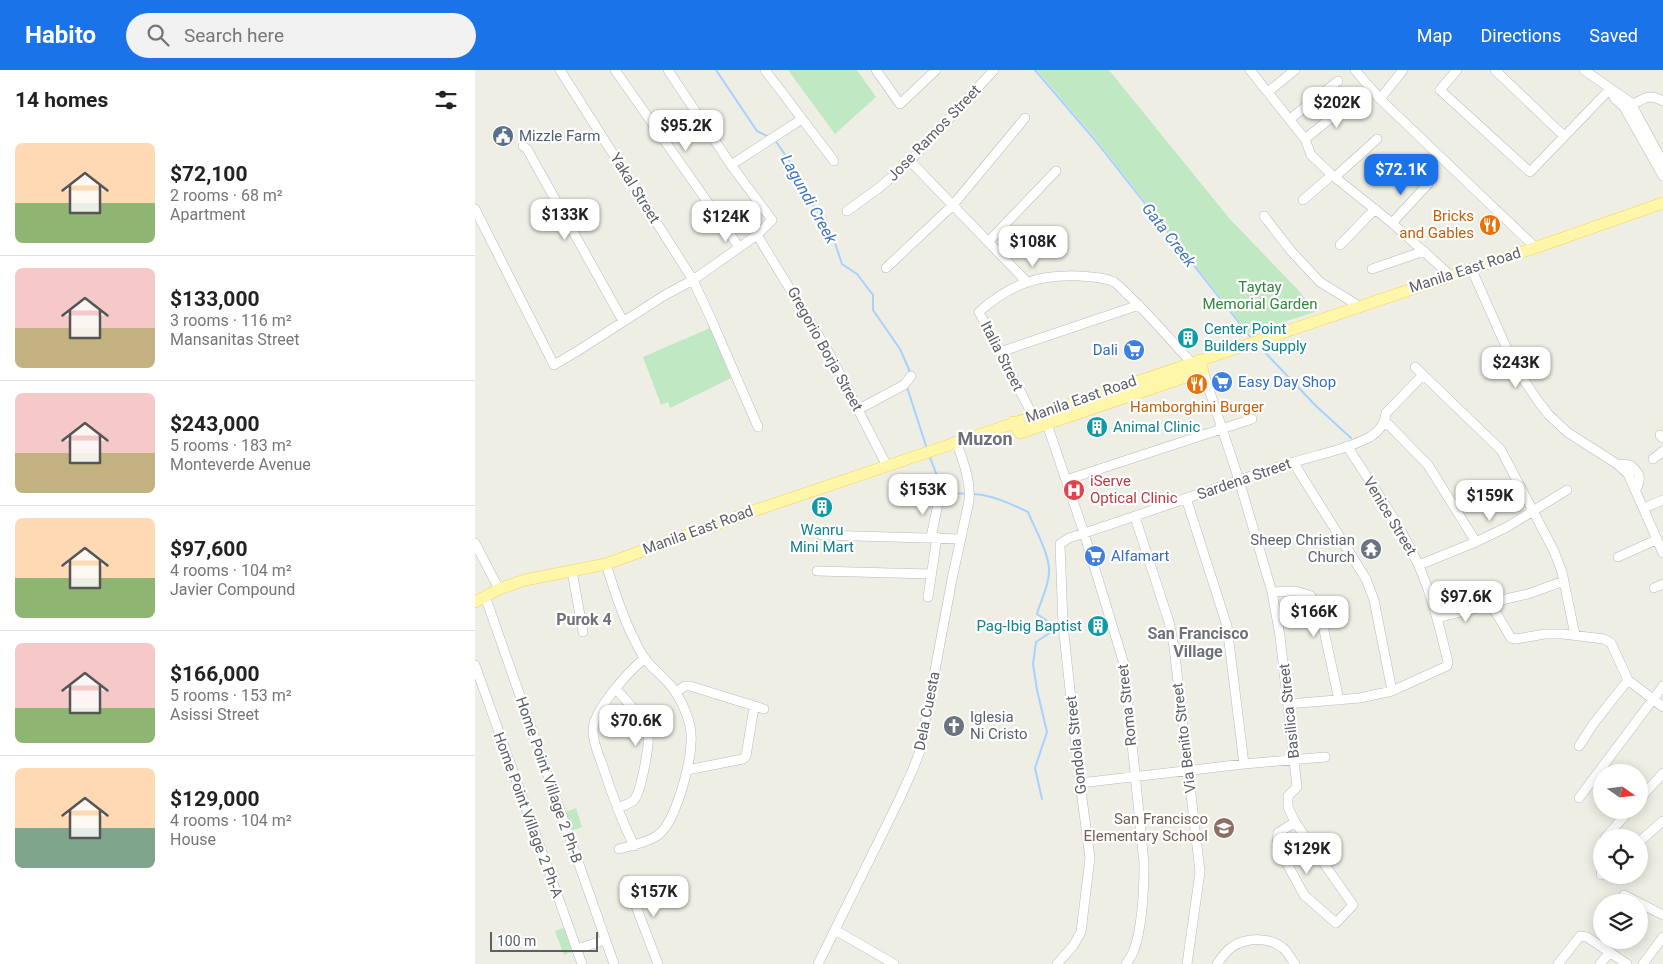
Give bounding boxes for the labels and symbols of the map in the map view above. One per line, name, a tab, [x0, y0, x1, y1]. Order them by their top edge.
street label: Jose Ramos Street	[884, 81, 984, 185]
pin: $202K	[1302, 87, 1372, 129]
pin: $95.2K	[645, 109, 727, 152]
public building icon: Mizzle Farm	[491, 124, 515, 148]
place label: Mizzle Farm	[519, 127, 600, 145]
street label: Yakal Street	[606, 150, 664, 226]
water label: Lagundi Creek	[777, 151, 842, 248]
pin: $72.1K	[1360, 154, 1442, 196]
pin: $133K	[530, 198, 600, 241]
water label: Gata Creek	[1138, 199, 1201, 272]
pin: $124K	[691, 200, 761, 243]
place label: Bricks and Gables	[1399, 207, 1474, 242]
restaurant icon: Bricks and Gables	[1478, 213, 1502, 237]
pin: $108K	[998, 226, 1068, 268]
street label: Manila East Road	[1407, 243, 1523, 297]
park label: Taytay Memorial Garden	[1202, 278, 1318, 313]
street label: Gregorio Borja Street	[783, 284, 867, 414]
street label: Italia Street	[977, 318, 1027, 394]
place label: Center Point Builders Supply	[1204, 320, 1307, 355]
building icon: Center Point Builders Supply	[1176, 326, 1200, 350]
supermarket icon: Dali	[1122, 338, 1146, 362]
place label: Dali	[1093, 341, 1118, 359]
pin: $243K	[1481, 346, 1551, 389]
supermarket icon: Easy Day Shop	[1210, 370, 1234, 394]
street label: Manila East Road	[1023, 372, 1139, 426]
restaurant icon: Hamborghini Burger	[1185, 372, 1209, 396]
place label: Easy Day Shop	[1238, 373, 1336, 391]
place label: Hamborghini Burger	[1130, 398, 1264, 416]
building icon: Animal Clinic	[1085, 415, 1109, 439]
place label: Animal Clinic	[1113, 418, 1200, 436]
district label: Muzon	[957, 428, 1013, 449]
street label: Sardena Street	[1195, 454, 1293, 503]
place label: iServe Optical Clinic	[1090, 472, 1178, 507]
pin: $153K	[888, 474, 958, 516]
street label: Venice Street	[1360, 474, 1420, 559]
hospital icon: iServe Optical Clinic	[1062, 478, 1086, 502]
pin: $159K	[1455, 480, 1525, 522]
building icon: Wanru Mini Mart	[810, 495, 834, 519]
street label: Manila East Road	[640, 502, 756, 558]
place label: Wanru Mini Mart	[790, 521, 854, 556]
place label: Sheep Christian Church	[1250, 531, 1355, 566]
temple icon: Sheep Christian Church	[1359, 537, 1383, 561]
supermarket icon: Alfamart	[1083, 544, 1107, 568]
place label: Alfamart	[1111, 547, 1170, 565]
pin: $97.6K	[1425, 580, 1507, 623]
pin: $166K	[1279, 596, 1349, 638]
district label: Purok 4	[556, 610, 612, 629]
building icon: Pag-Ibig Baptist	[1086, 614, 1110, 638]
place label: Pag-Ibig Baptist	[976, 617, 1082, 635]
district label: San Francisco Village	[1147, 624, 1249, 661]
street label: Basilica Street	[1275, 662, 1303, 759]
street label: Roma Street	[1114, 663, 1140, 747]
street label: Dela Cuesta	[911, 670, 943, 752]
street label: Via Benito Street	[1168, 682, 1200, 794]
street label: Home Point Village 2 Ph-B	[512, 694, 586, 866]
street label: Gondola Street	[1062, 695, 1090, 795]
pin: $70.6K	[595, 704, 677, 747]
place label: Iglesia Ni Cristo	[970, 708, 1028, 743]
church icon: Iglesia Ni Cristo	[942, 714, 966, 738]
street label: Home Point Village 2 Ph-A	[490, 730, 566, 901]
north arrow	[1593, 764, 1647, 819]
place label: San Francisco Elementary School	[1084, 810, 1208, 845]
school or university icon: San Francisco Elementary School	[1212, 816, 1236, 840]
pin: $129K	[1272, 832, 1342, 875]
pin: $157K	[619, 876, 689, 918]
scale bar	[490, 929, 597, 952]

